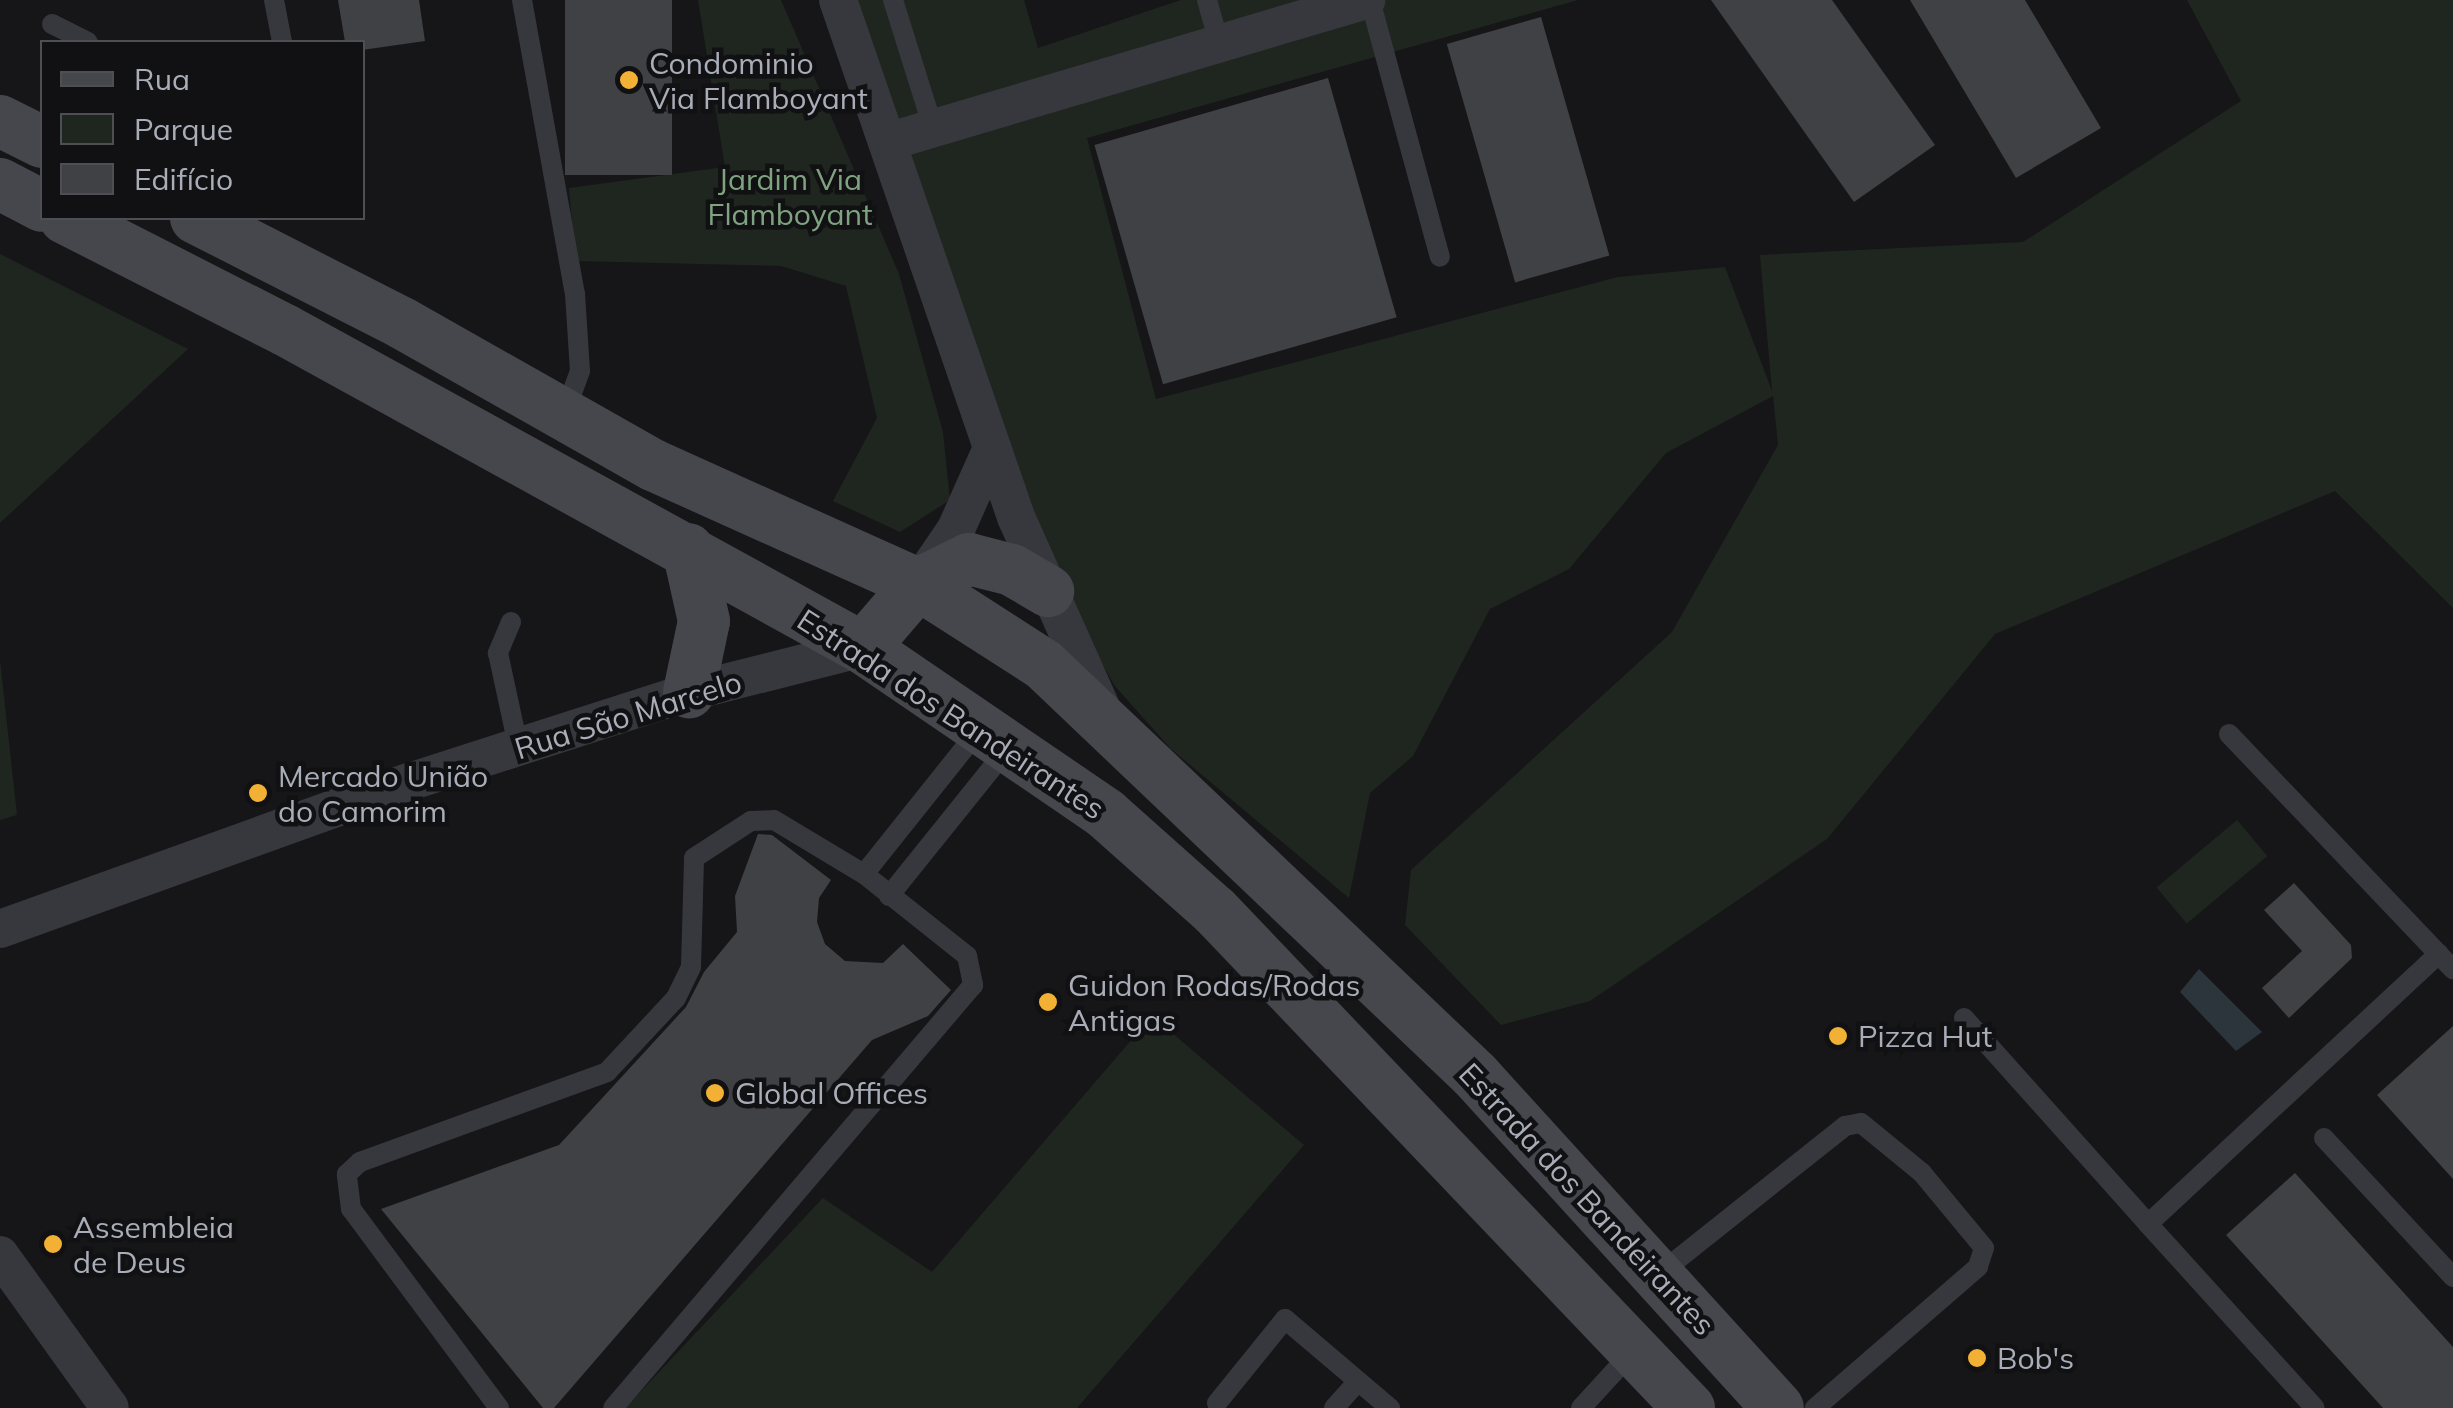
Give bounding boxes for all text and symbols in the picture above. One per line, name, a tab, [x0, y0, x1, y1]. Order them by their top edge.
legend	[40, 40, 365, 220]
place label: Condominio Via Flamboyant	[649, 45, 868, 116]
text: Rua	[134, 60, 190, 98]
marker: Condominio Via Flamboyant	[618, 69, 640, 91]
text: Parque	[134, 110, 233, 148]
text: Edifício	[134, 160, 233, 198]
park label: Jardim Via Flamboyant	[708, 161, 872, 232]
street label: Estrada dos Bandeirantes	[791, 601, 1111, 827]
street label: Rua São Marcelo	[510, 663, 746, 767]
place label: Mercado União do Camorim	[278, 758, 488, 828]
marker: Mercado União do Camorim	[247, 782, 269, 804]
place label: Guidon Rodas/Rodas Antigas	[1068, 967, 1360, 1038]
marker: Guidon Rodas/Rodas Antigas	[1037, 991, 1059, 1013]
place label: Pizza Hut	[1858, 1018, 1992, 1054]
marker: Pizza Hut	[1827, 1025, 1849, 1047]
street label: Estrada dos Bandeirantes	[1452, 1056, 1722, 1342]
place label: Global Offices	[735, 1075, 928, 1111]
marker: Global Offices	[704, 1082, 726, 1104]
place label: Assembleia de Deus	[73, 1209, 234, 1280]
marker: Assembleia de Deus	[42, 1233, 64, 1255]
place label: Bob's	[1997, 1340, 2074, 1376]
marker: Bob's	[1966, 1347, 1988, 1369]

